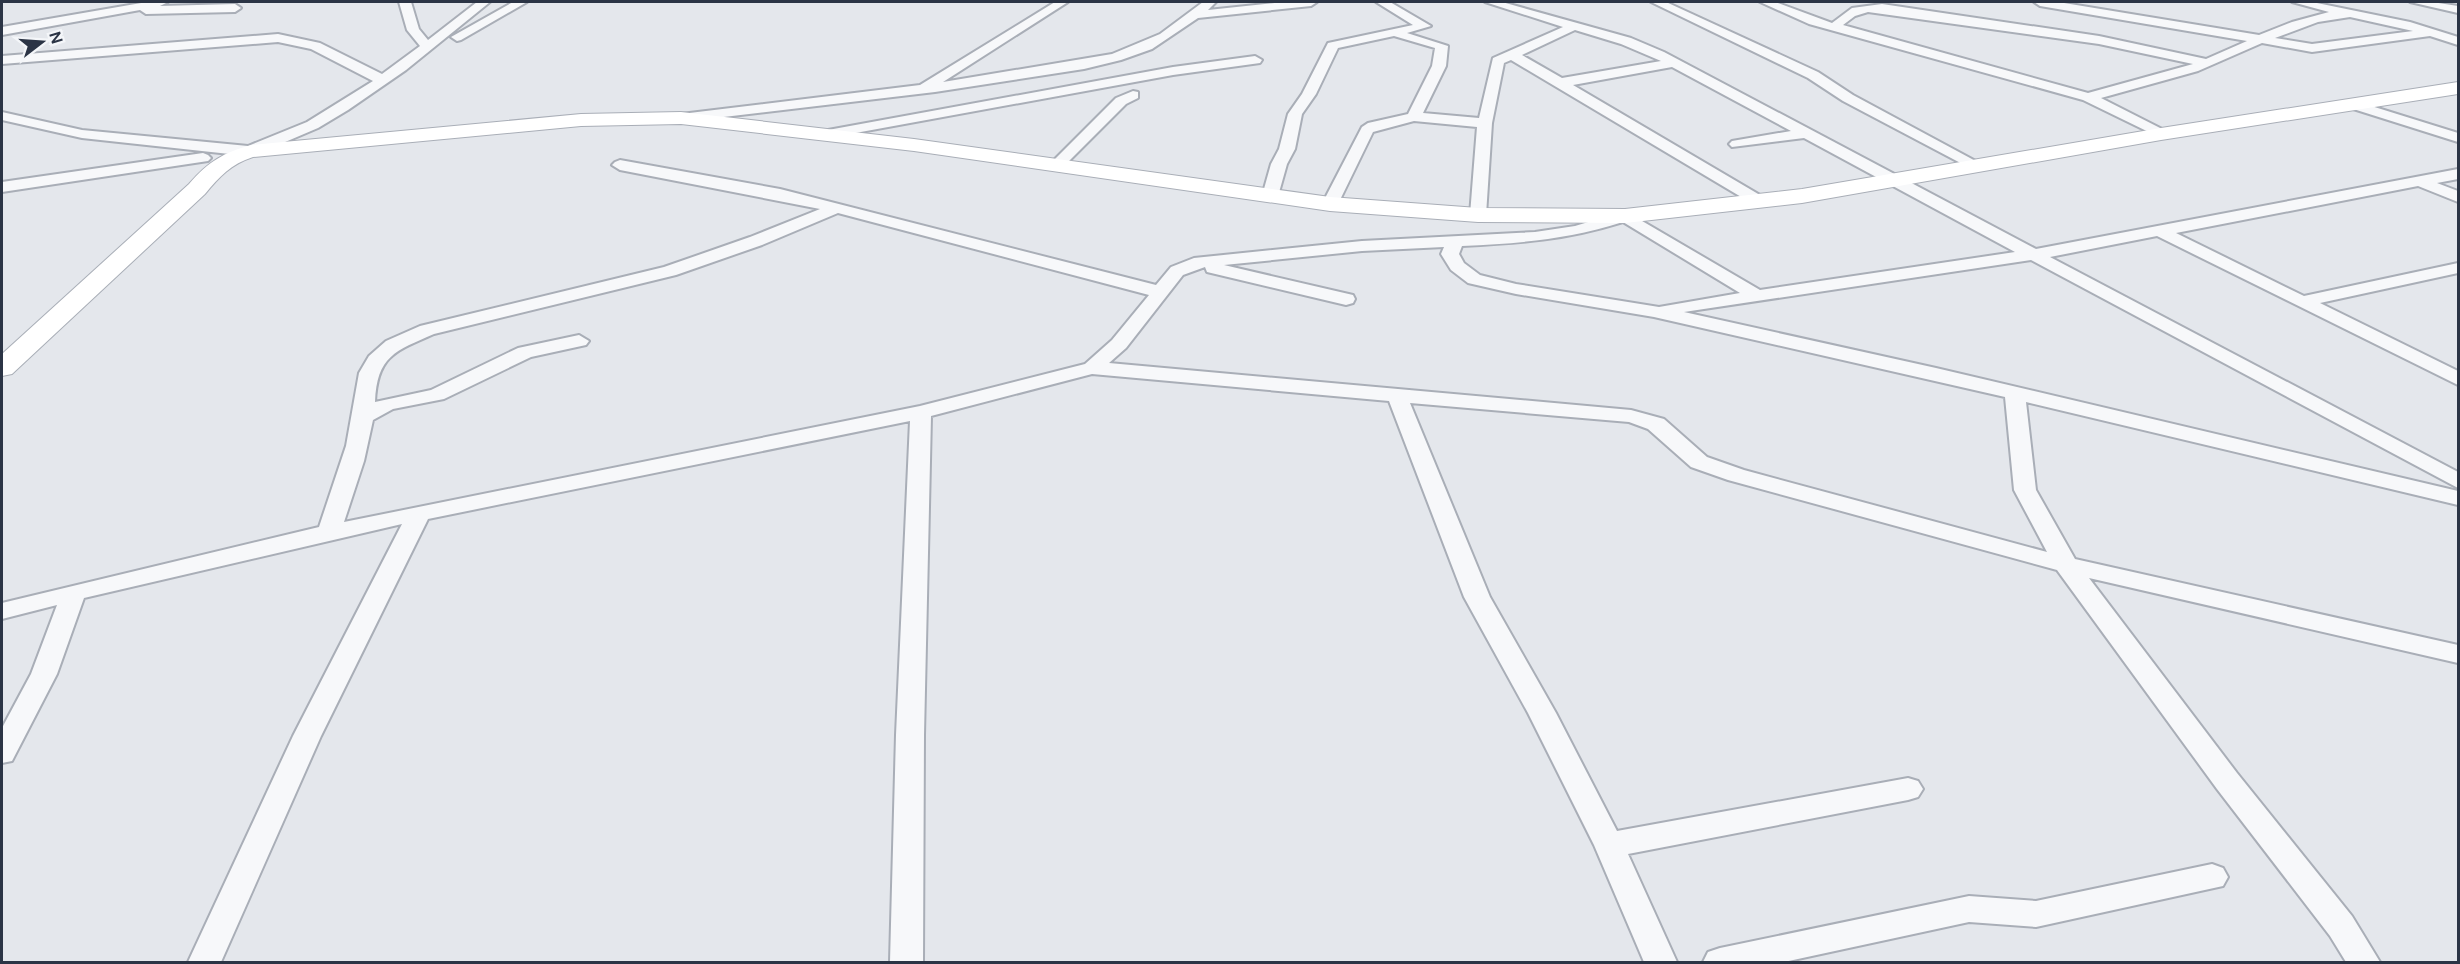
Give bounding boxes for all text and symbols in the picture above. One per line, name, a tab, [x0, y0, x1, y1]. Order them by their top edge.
north arrow	[12, 12, 72, 72]
text: N	[44, 29, 68, 46]

